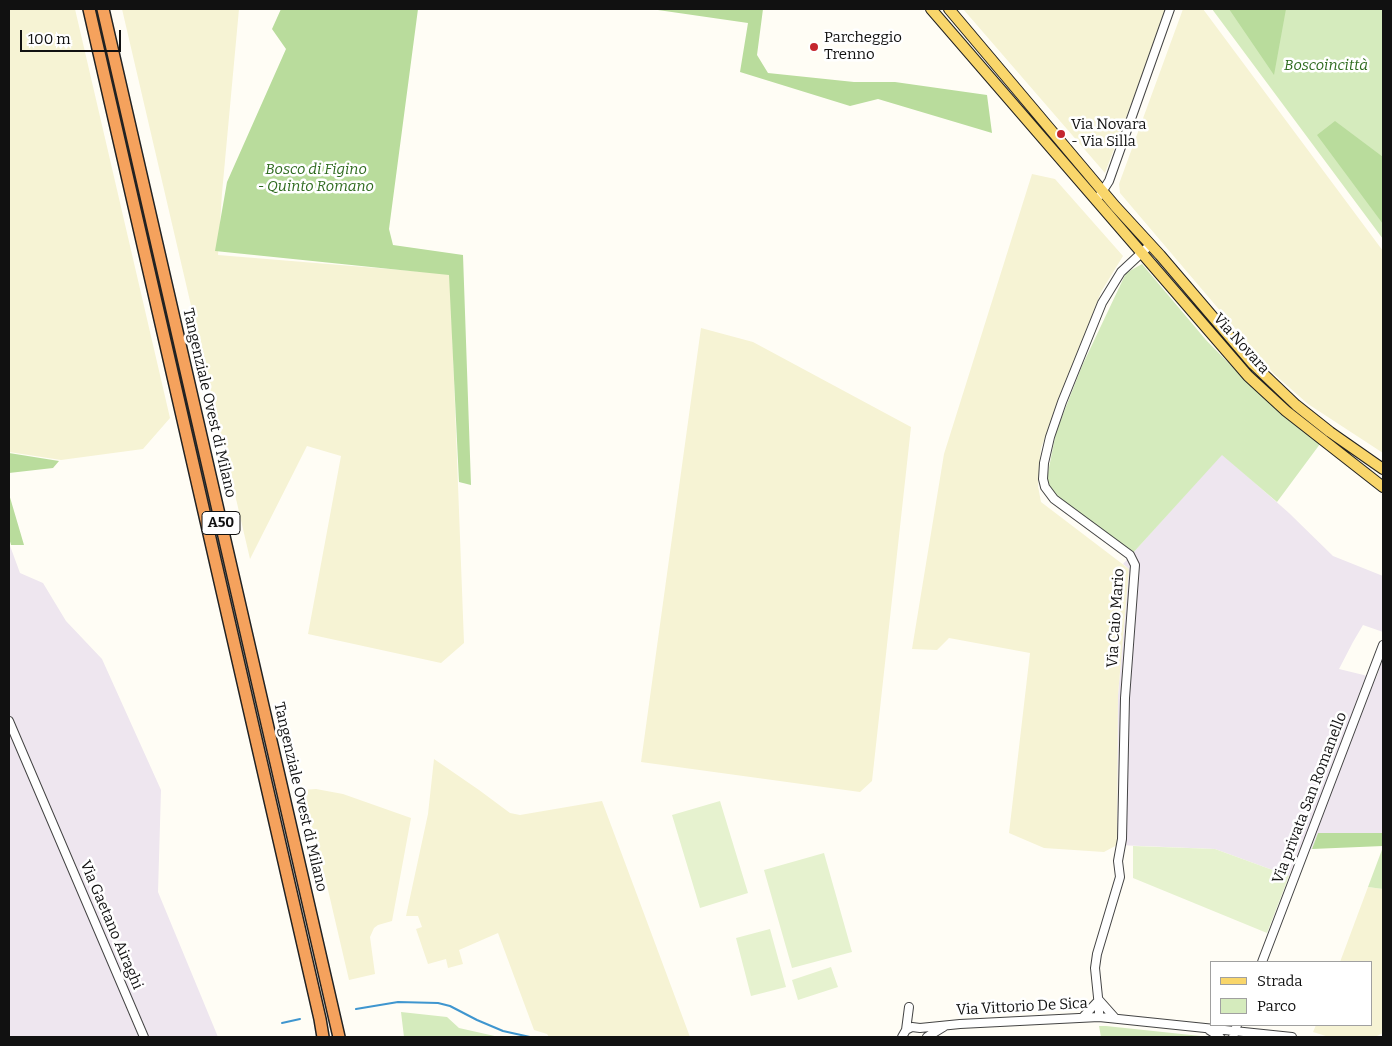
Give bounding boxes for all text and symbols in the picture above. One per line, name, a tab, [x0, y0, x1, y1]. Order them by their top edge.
scale bar	[22, 20, 124, 52]
place label: Parcheggio Trenno	[824, 29, 902, 64]
text: 100 m	[28, 30, 71, 48]
marker: Parcheggio Trenno	[808, 41, 820, 53]
park label: Boscoincittà	[1284, 57, 1368, 75]
place label: Via Novara - Via Silla	[1071, 116, 1146, 151]
marker: Via Novara - Via Silla	[1055, 128, 1067, 140]
park label: Bosco di Figino - Quinto Romano	[258, 161, 374, 196]
street label: Tangenziale Ovest di Milano	[178, 307, 240, 499]
street label: Via Novara	[1209, 310, 1273, 378]
road number: A50	[202, 512, 240, 534]
street label: Via Caio Mario	[1104, 568, 1128, 668]
street label: Tangenziale Ovest di Milano	[269, 701, 331, 893]
street label: Via privata San Romanello	[1269, 710, 1351, 886]
street label: Via Gaetano Airaghi	[76, 858, 146, 992]
legend	[1210, 961, 1372, 1026]
text: Strada	[1257, 972, 1303, 990]
street label: Via Vittorio De Sica	[956, 995, 1088, 1019]
text: Parco	[1257, 997, 1296, 1015]

